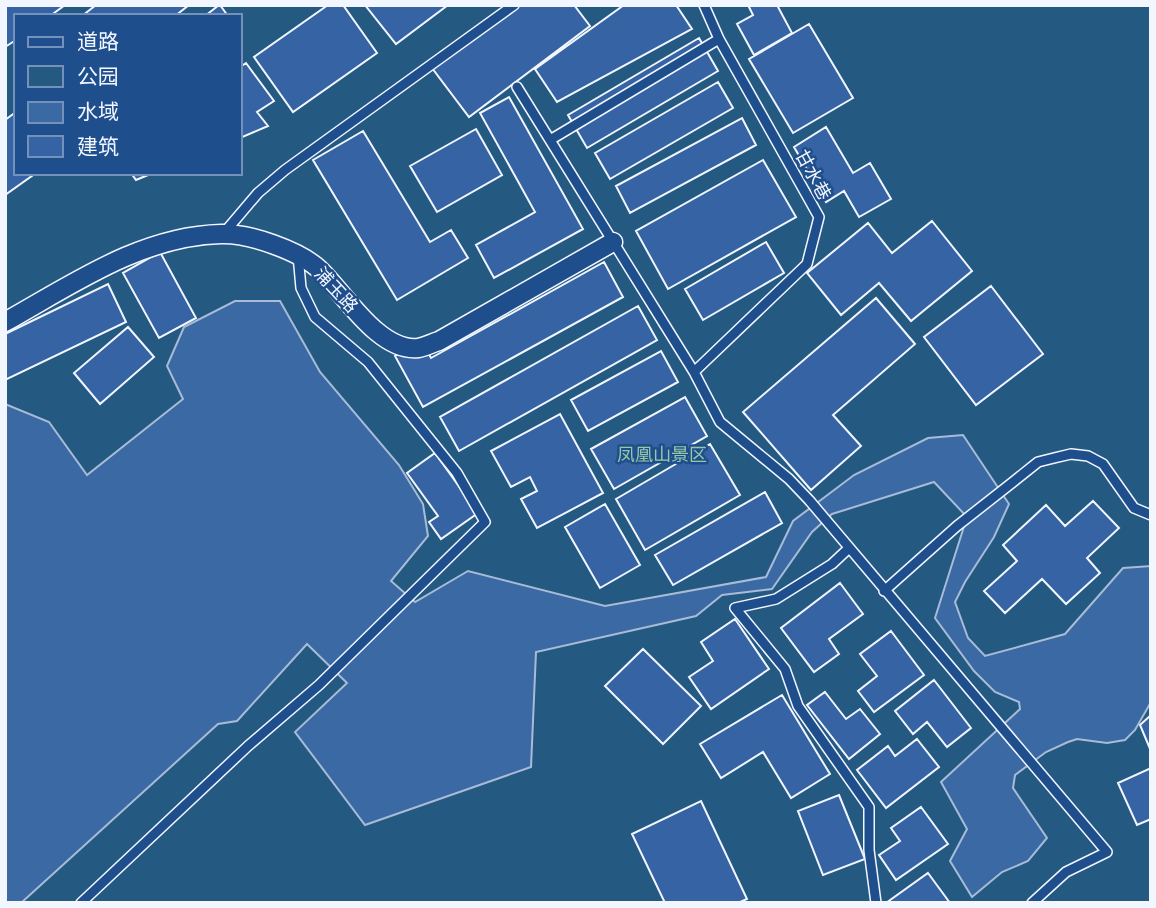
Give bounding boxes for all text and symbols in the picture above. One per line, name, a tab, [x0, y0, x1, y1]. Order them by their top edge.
legend	[14, 14, 242, 175]
text: 道路	[77, 29, 119, 55]
text: 公园	[77, 64, 119, 90]
text: 水域	[77, 99, 119, 125]
text: 建筑	[77, 134, 119, 160]
street label: 甘水巷	[790, 146, 836, 204]
street label: 浦玉路	[310, 263, 362, 317]
park label: 凤凰山景区	[617, 444, 707, 466]

